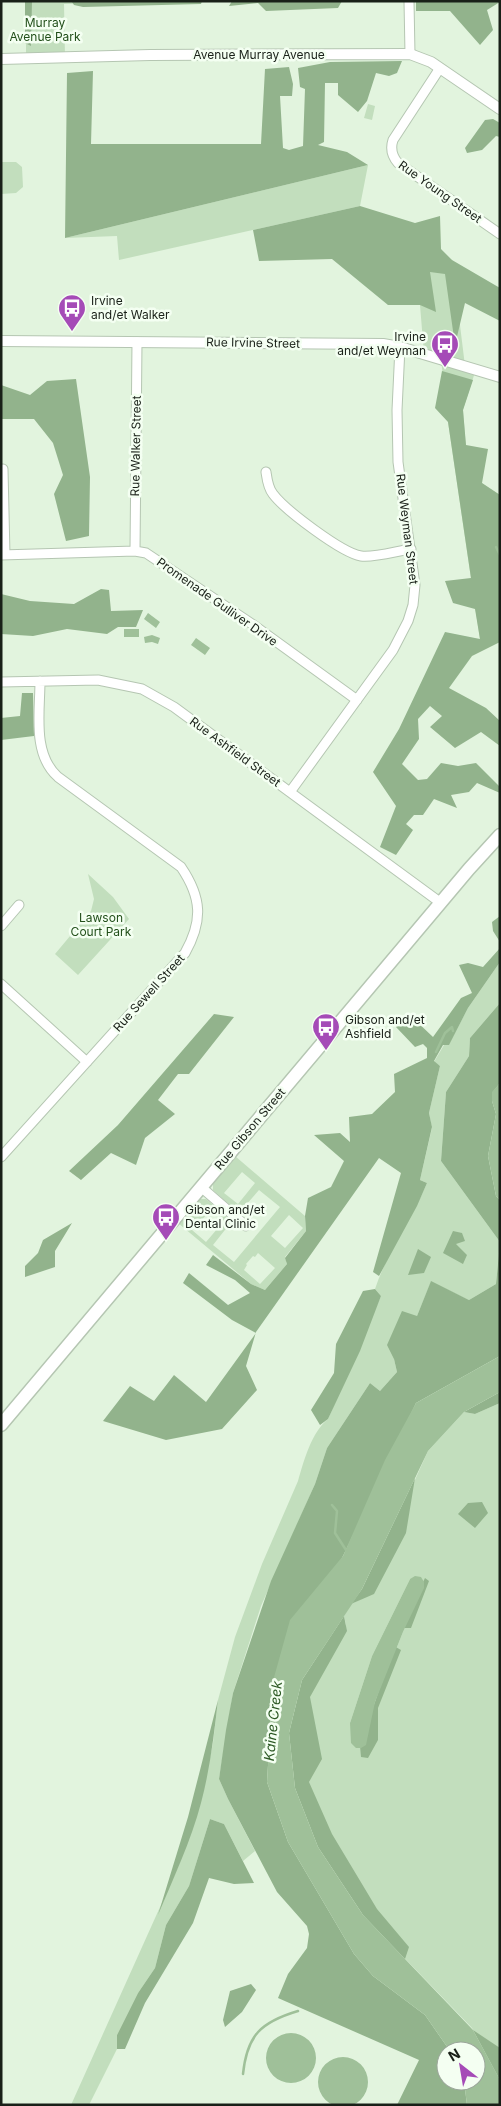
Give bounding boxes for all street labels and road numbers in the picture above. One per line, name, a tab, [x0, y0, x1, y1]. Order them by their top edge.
street label: Avenue Murray Avenue	[193, 47, 325, 62]
street label: Rue Young Street	[396, 157, 485, 226]
street label: Rue Irvine Street	[206, 334, 300, 351]
street label: Rue Walker Street	[127, 395, 144, 497]
street label: Rue Weyman Street	[393, 473, 422, 585]
street label: Promenade Gulliver Drive	[154, 554, 281, 649]
street label: Rue Ashfield Street	[187, 714, 284, 790]
street label: Rue Sewell Street	[110, 951, 187, 1035]
street label: Rue Gibson Street	[211, 1085, 288, 1173]

